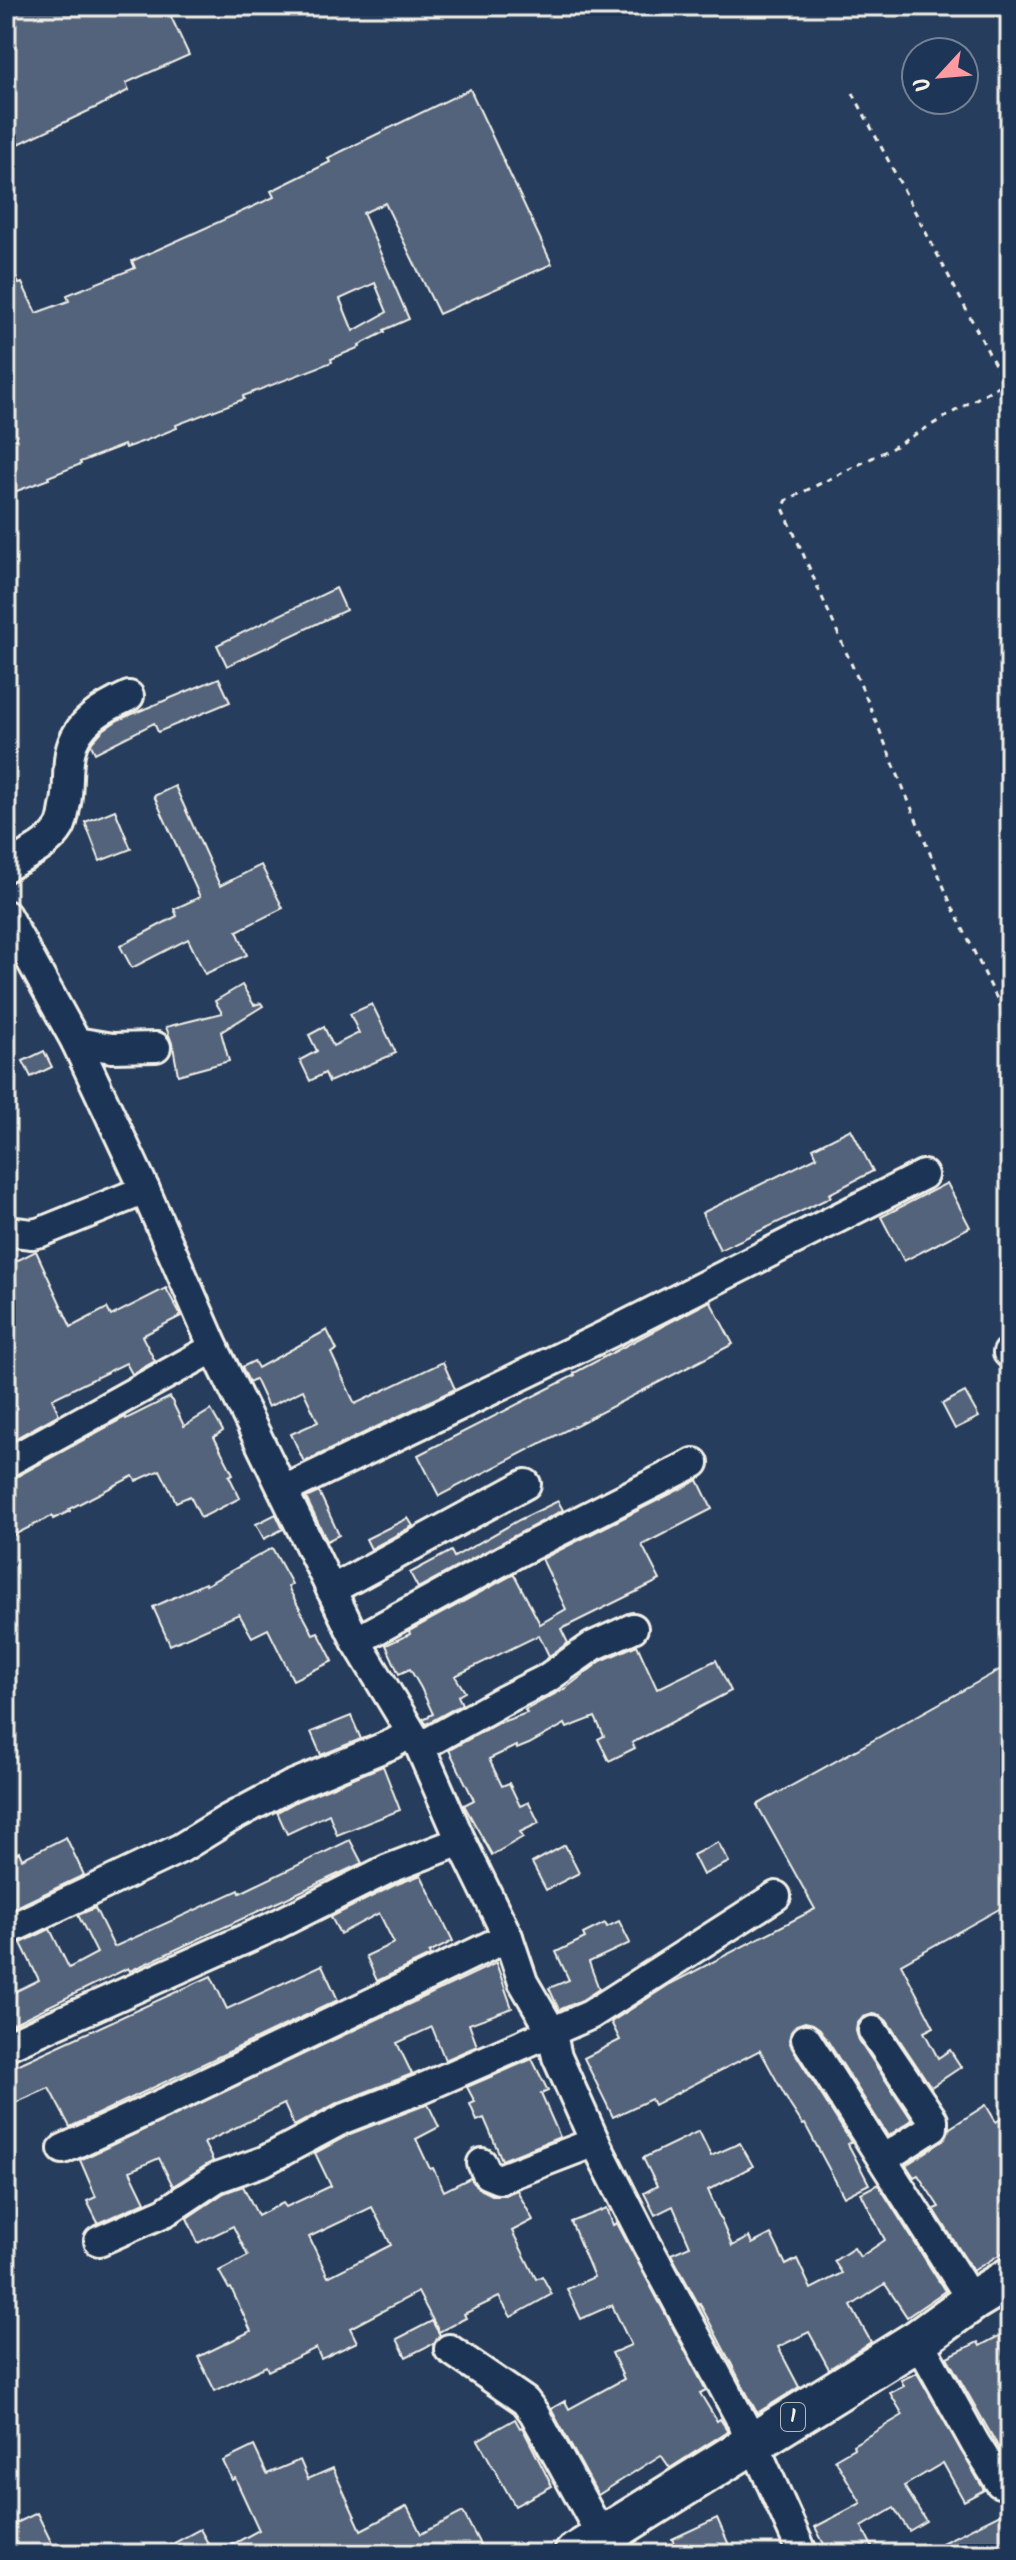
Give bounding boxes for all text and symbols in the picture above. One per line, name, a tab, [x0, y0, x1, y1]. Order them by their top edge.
north arrow	[900, 36, 980, 116]
text: U	[906, 70, 943, 97]
road number: 1	[781, 2403, 805, 2431]

